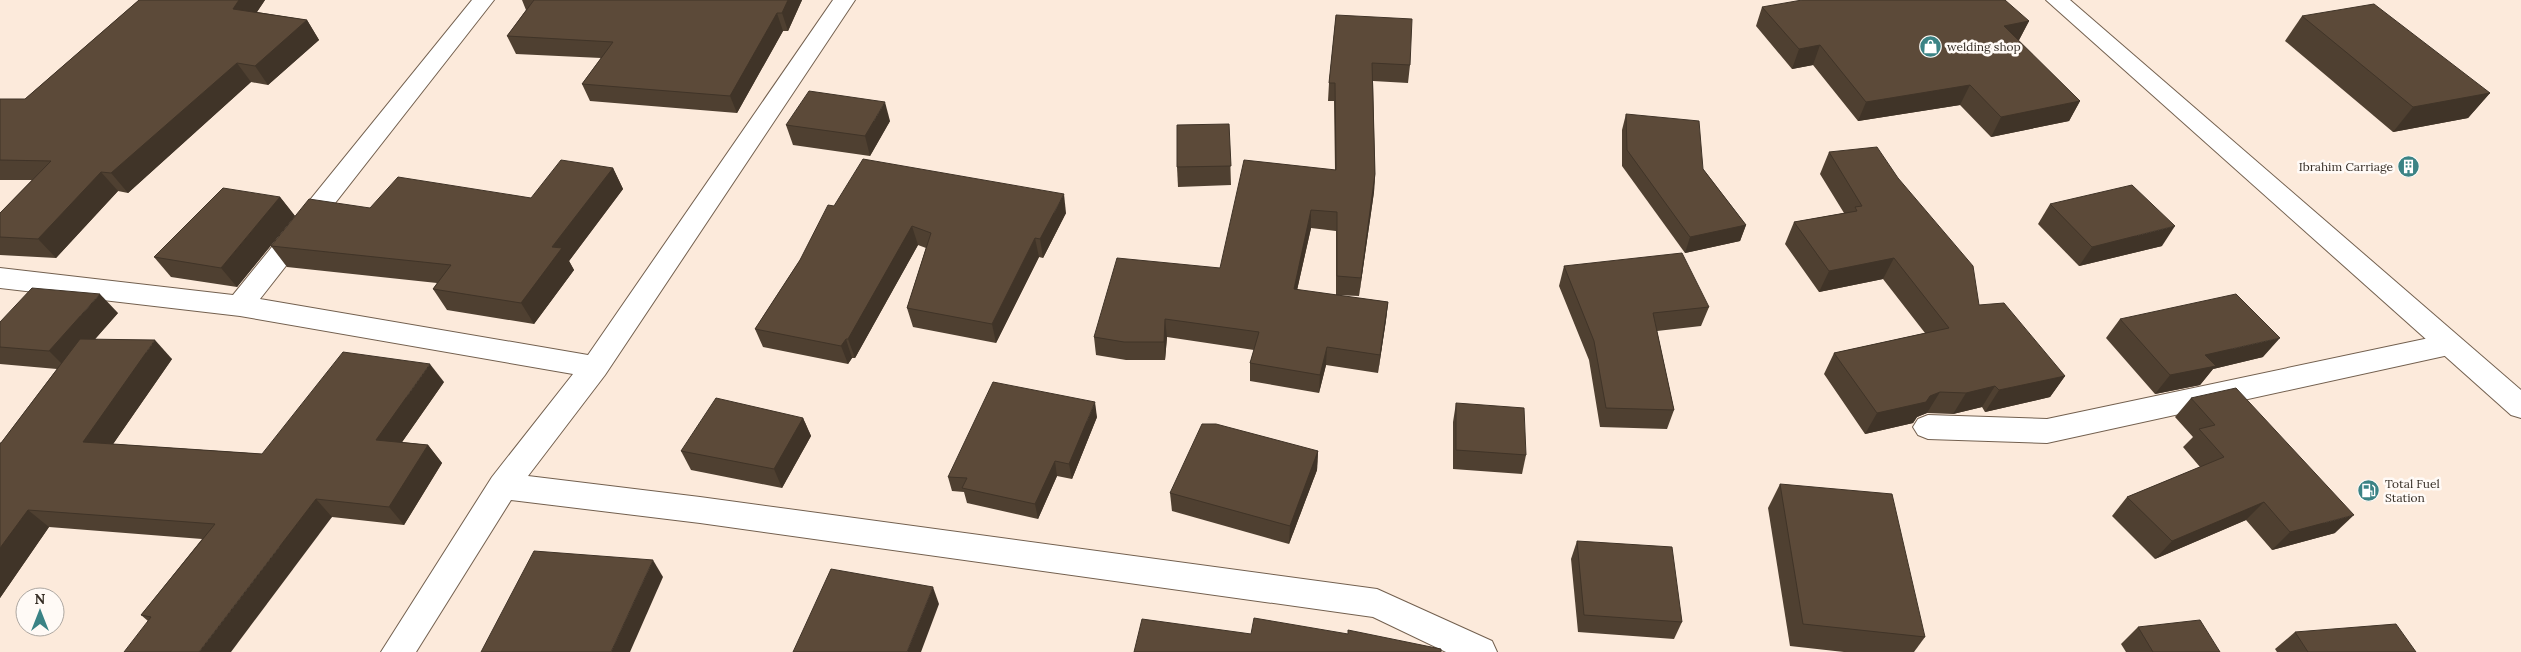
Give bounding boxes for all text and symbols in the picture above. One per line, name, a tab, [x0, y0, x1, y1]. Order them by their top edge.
shop icon: welding shop	[1919, 35, 1943, 59]
place label: welding shop	[1947, 39, 2021, 54]
building icon: Ibrahim Carriage	[2397, 155, 2421, 179]
place label: Ibrahim Carriage	[2299, 159, 2393, 174]
place label: Total Fuel Station	[2385, 476, 2440, 505]
fuel station icon: Total Fuel Station	[2357, 479, 2381, 503]
north arrow	[15, 587, 65, 637]
text: N	[35, 590, 46, 608]

